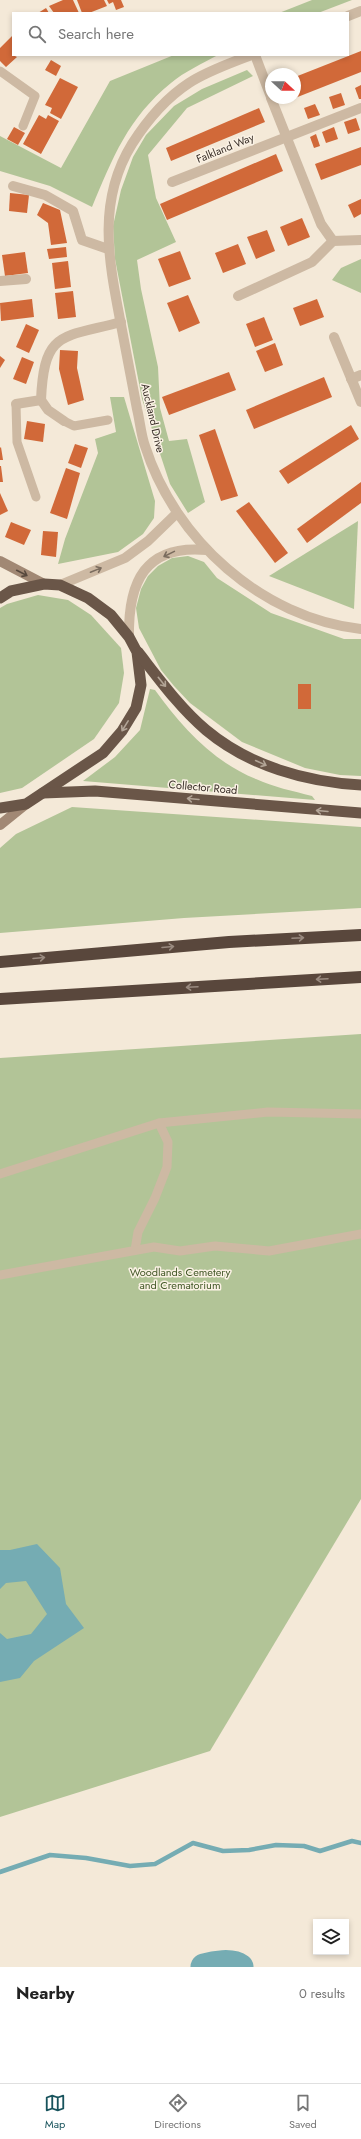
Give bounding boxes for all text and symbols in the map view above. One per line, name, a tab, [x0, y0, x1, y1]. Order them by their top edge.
search box	[12, 12, 349, 56]
icon: search	[26, 23, 48, 45]
text: Search here	[58, 23, 134, 45]
north arrow	[265, 68, 301, 104]
street label: Falkland Way	[194, 129, 256, 167]
street label: Auckland Drive	[137, 382, 169, 454]
one-way arrow	[163, 551, 175, 558]
one-way arrow	[90, 565, 102, 573]
one-way arrow	[16, 570, 28, 577]
one-way arrow	[157, 677, 166, 688]
one-way arrow	[121, 720, 129, 732]
one-way arrow	[255, 760, 267, 767]
street label: Collector Road	[168, 776, 238, 798]
one-way arrow	[187, 796, 200, 803]
one-way arrow	[316, 807, 329, 814]
one-way arrow	[291, 934, 304, 942]
one-way arrow	[161, 943, 174, 951]
one-way arrow	[32, 955, 45, 962]
one-way arrow	[316, 975, 329, 983]
one-way arrow	[186, 983, 199, 990]
park label: Woodlands Cemetery and Crematorium	[130, 1264, 230, 1293]
map controls	[313, 1919, 349, 1955]
button: layers	[313, 1919, 349, 1955]
text: Nearby	[16, 1981, 74, 2005]
text: 0 results	[299, 1984, 345, 2003]
tab: Map	[44, 2092, 66, 2132]
tab: Directions	[154, 2092, 201, 2132]
tab: Saved	[289, 2092, 317, 2132]

